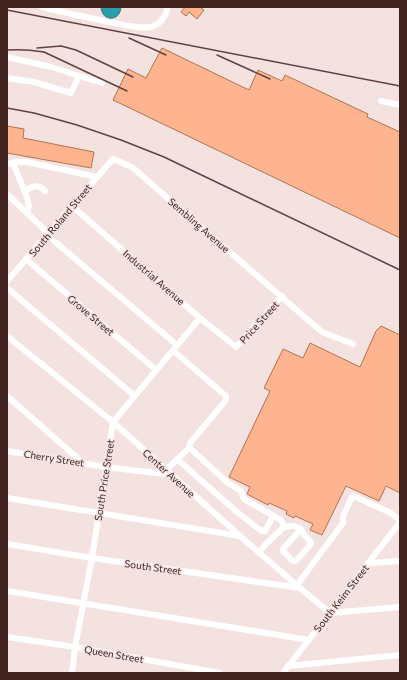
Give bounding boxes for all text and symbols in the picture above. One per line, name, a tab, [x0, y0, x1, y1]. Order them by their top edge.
street label: South Roland Street	[26, 181, 94, 259]
street label: Sembling Avenue	[166, 195, 232, 255]
street label: Industrial Avenue	[121, 247, 187, 307]
street label: Grove Street	[65, 292, 117, 338]
street label: Price Street	[237, 298, 281, 346]
street label: South Price Street	[92, 438, 116, 522]
street label: Center Avenue	[140, 446, 198, 500]
street label: Cherry Street	[23, 447, 85, 469]
street label: South Street	[124, 557, 182, 577]
street label: South Keim Street	[311, 562, 371, 634]
street label: Queen Street	[83, 643, 145, 665]

